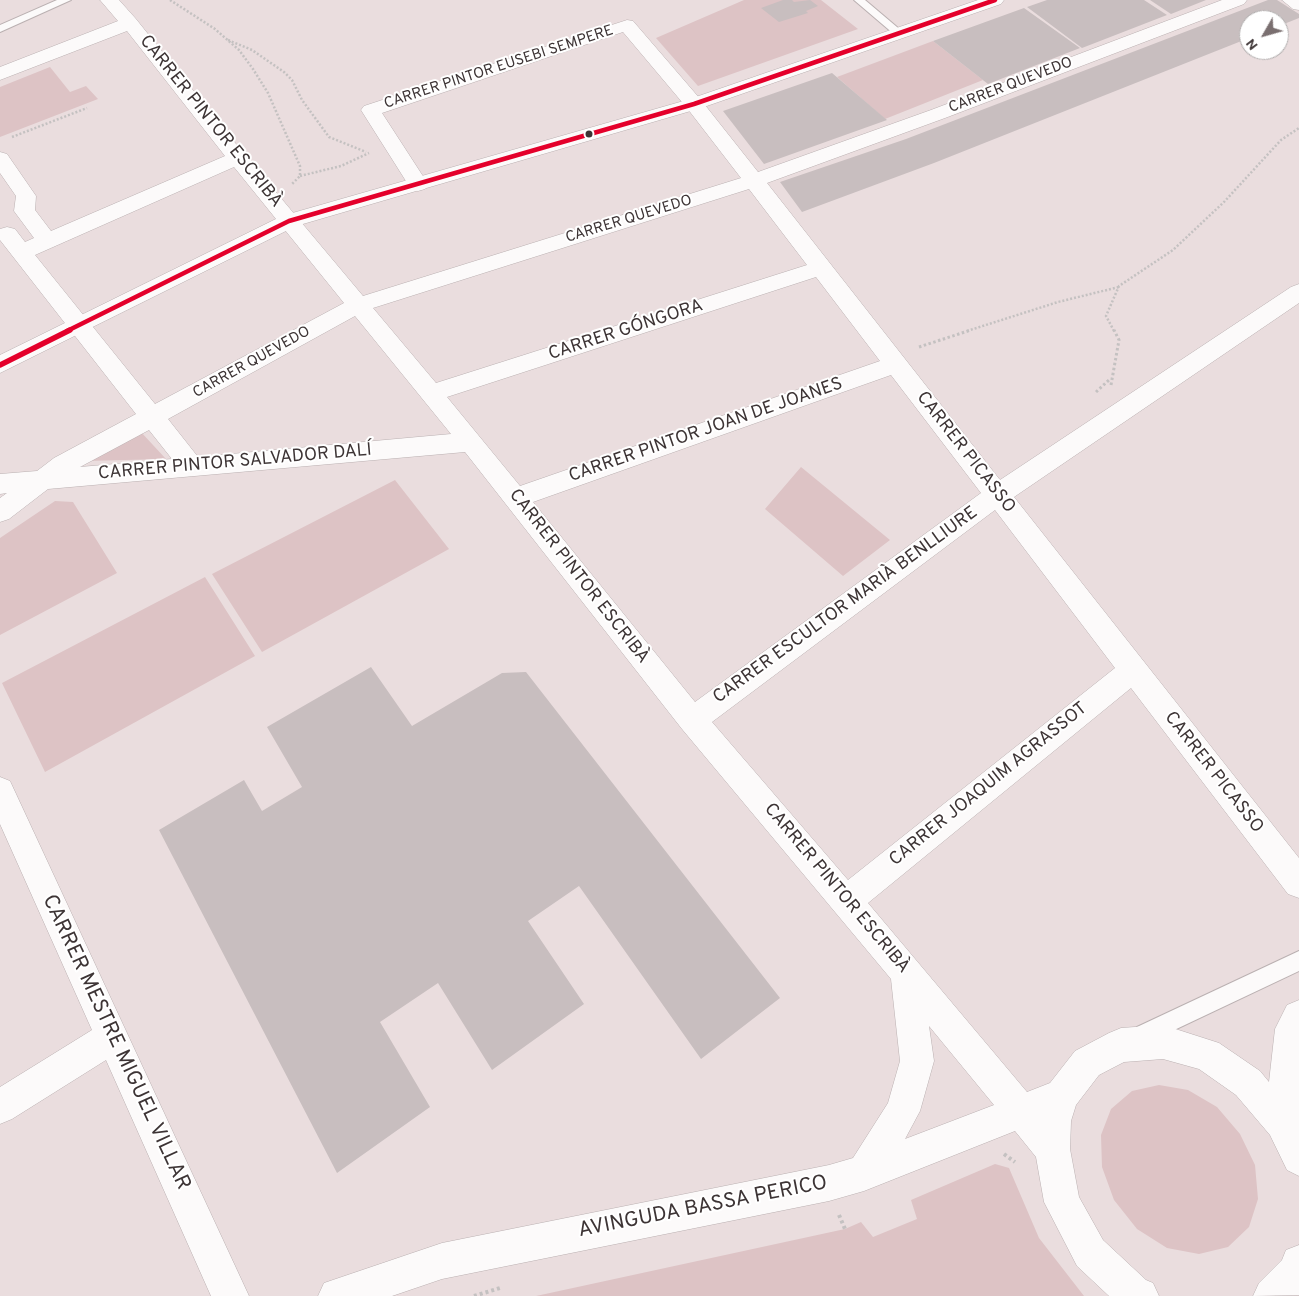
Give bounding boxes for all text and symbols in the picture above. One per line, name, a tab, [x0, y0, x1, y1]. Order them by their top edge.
north arrow	[1239, 10, 1289, 60]
street label: CARRER PINTOR EUSEBI SEMPERE	[382, 22, 616, 114]
street label: CARRER PINTOR ESCRIBÀ	[134, 32, 286, 212]
text: N	[1243, 35, 1262, 53]
street label: CARRER QUEVEDO	[947, 54, 1075, 118]
unlabelled marker	[584, 129, 594, 139]
street label: CARRER QUEVEDO	[564, 192, 694, 248]
street label: CARRER GÓNGORA	[546, 296, 706, 366]
street label: CARRER QUEVEDO	[190, 323, 314, 403]
street label: CARRER PINTOR JOAN DE JOANES	[566, 374, 846, 488]
street label: CARRER PICASSO	[911, 388, 1019, 518]
street label: CARRER PINTOR SALVADOR DALÍ	[97, 440, 373, 486]
street label: CARRER PINTOR ESCRIBÀ	[503, 486, 653, 668]
street label: CARRER ESCULTOR MARIÀ BENLLIURE	[710, 503, 982, 709]
street label: CARRER JOAQUIM AGRASSOT	[886, 698, 1092, 872]
street label: CARRER PICASSO	[1159, 708, 1267, 838]
street label: CARRER PINTOR ESCRIBÀ	[759, 800, 913, 978]
street label: CARRER MESTRE MIGUEL VILLAR	[35, 891, 195, 1195]
street label: AVINGUDA BASSA PERICO	[576, 1171, 830, 1245]

